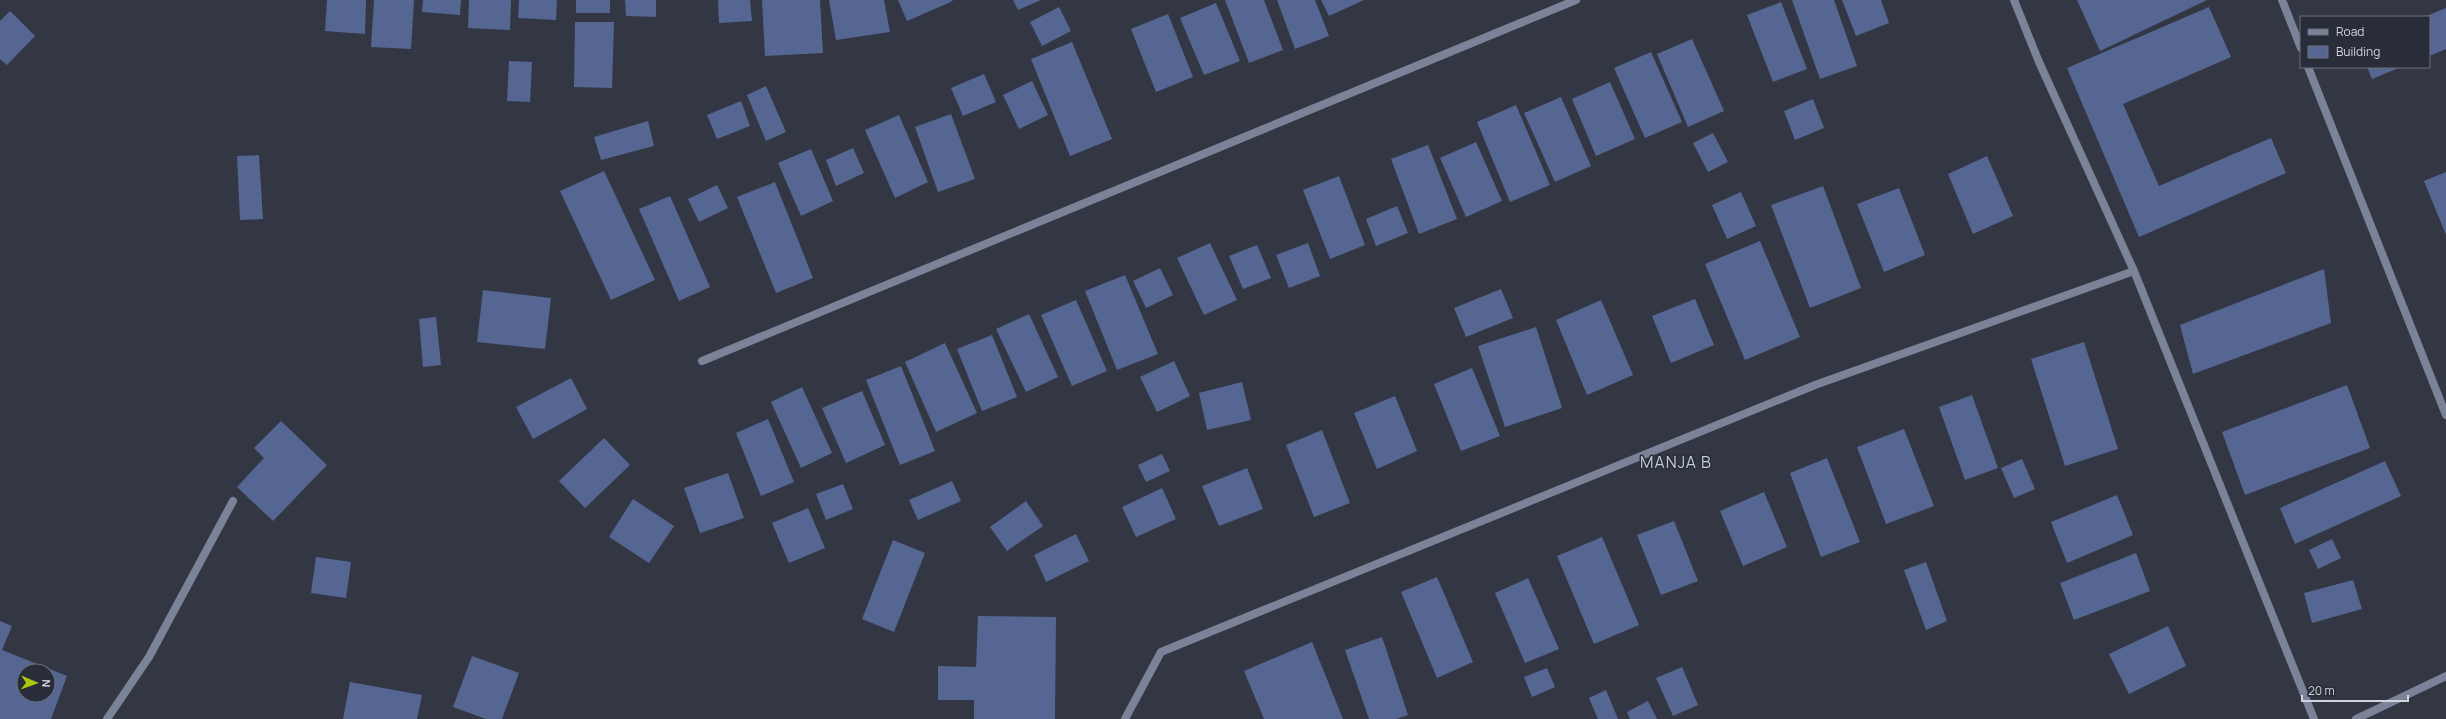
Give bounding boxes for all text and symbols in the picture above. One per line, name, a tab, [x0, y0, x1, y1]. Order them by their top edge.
legend	[2300, 16, 2430, 68]
text: Road	[2336, 23, 2364, 40]
text: Building	[2336, 43, 2380, 60]
district label: MANJA B	[1640, 451, 1712, 473]
north arrow	[16, 663, 56, 703]
scale bar	[2302, 677, 2408, 703]
text: N	[39, 679, 54, 688]
text: 20 m	[2308, 682, 2335, 699]

